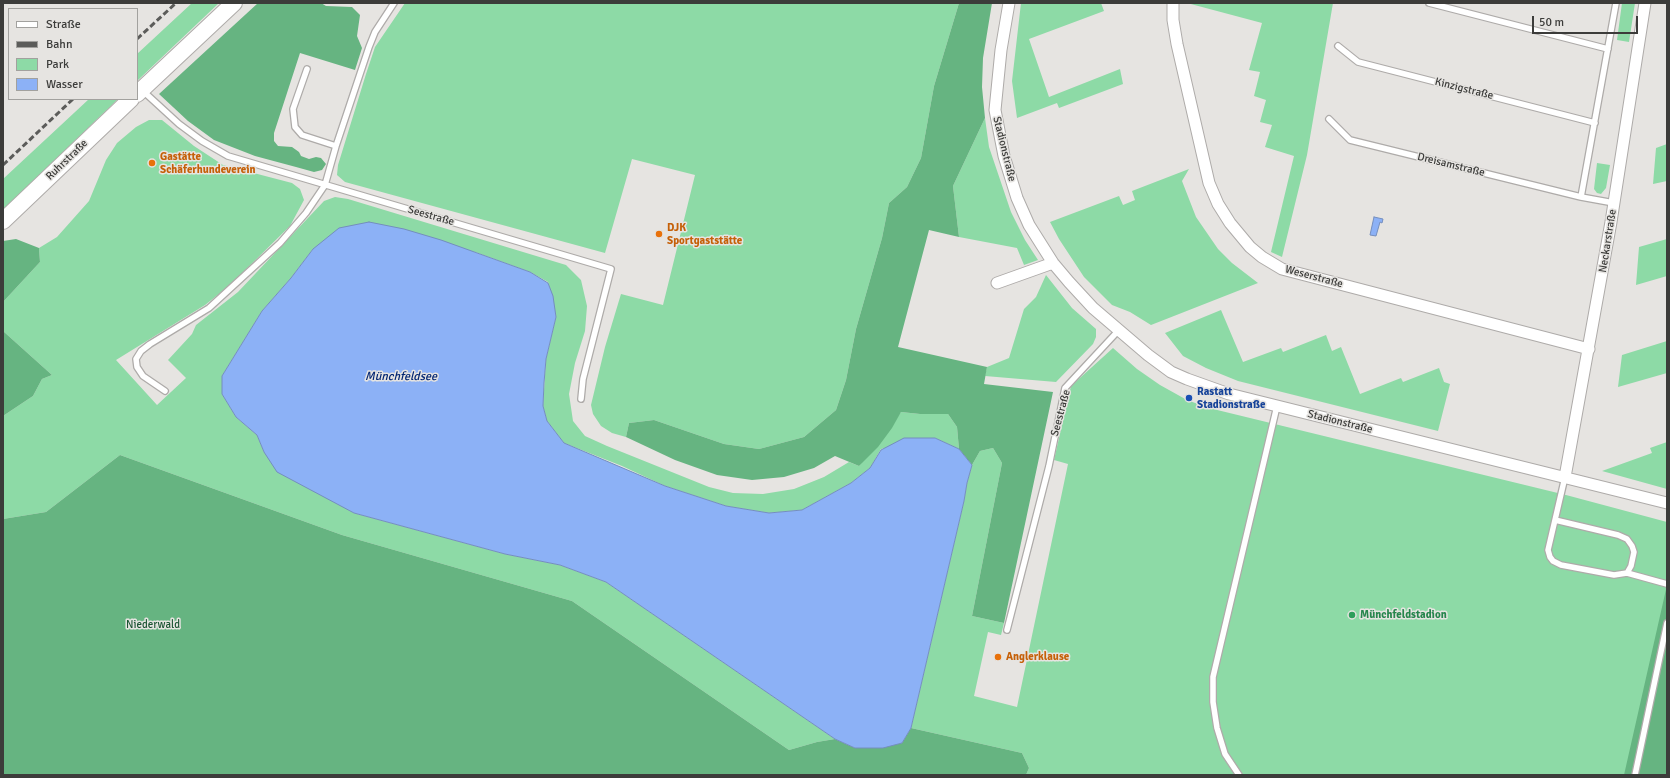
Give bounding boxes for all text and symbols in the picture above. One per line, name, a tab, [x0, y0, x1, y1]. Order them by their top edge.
legend	[8, 8, 138, 100]
scale bar	[1534, 8, 1640, 34]
text: 50 m	[1539, 15, 1564, 30]
text: Straße	[46, 17, 81, 32]
text: Bahn	[46, 37, 72, 52]
text: Park	[46, 57, 69, 72]
street label: Kinzigstraße	[1433, 75, 1495, 103]
text: Wasser	[46, 77, 83, 92]
street label: Stadionstraße	[990, 115, 1018, 183]
street label: Ruhrstraße	[43, 137, 91, 183]
place label: Gastätte Schäferhundeverein	[160, 150, 256, 176]
street label: Dreisamstraße	[1416, 150, 1486, 180]
marker: Gastätte Schäferhundeverein	[147, 158, 157, 168]
street label: Seestraße	[406, 203, 456, 229]
street label: Neckarstraße	[1596, 208, 1620, 274]
place label: DJK Sportgaststätte	[667, 221, 742, 247]
marker: DJK Sportgaststätte	[654, 229, 664, 239]
street label: Weserstraße	[1284, 263, 1344, 291]
water label: Münchfeldsee	[365, 370, 437, 384]
place label: Rastatt Stadionstraße	[1197, 385, 1265, 411]
street label: Seestraße	[1048, 388, 1074, 438]
marker: Rastatt Stadionstraße	[1184, 393, 1194, 403]
street label: Stadionstraße	[1306, 408, 1374, 436]
place label: Münchfeldstadion	[1360, 608, 1447, 622]
marker: Münchfeldstadion	[1347, 610, 1357, 620]
park label: Niederwald	[126, 618, 180, 632]
place label: Anglerklause	[1006, 650, 1069, 664]
marker: Anglerklause	[993, 652, 1003, 662]

